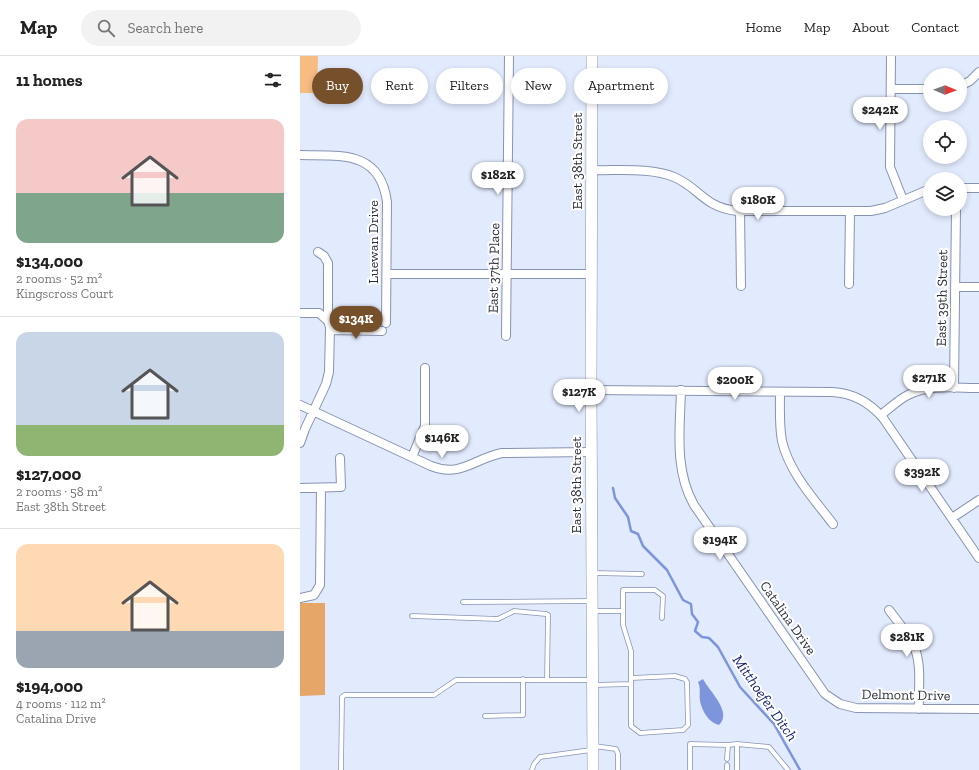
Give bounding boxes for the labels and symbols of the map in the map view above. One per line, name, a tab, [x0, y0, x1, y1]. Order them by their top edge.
north arrow	[923, 68, 967, 112]
pin: $242K	[852, 97, 908, 131]
street label: East 38th Street	[569, 112, 586, 209]
pin: $182K	[470, 162, 526, 196]
pin: $180K	[730, 187, 786, 221]
street label: Luewan Drive	[365, 200, 382, 284]
street label: East 37th Place	[485, 222, 503, 313]
street label: East 39th Street	[933, 249, 951, 347]
pin: $134K	[328, 306, 384, 340]
pin: $271K	[901, 365, 957, 399]
pin: $200K	[707, 367, 763, 401]
pin: $127K	[551, 379, 607, 413]
pin: $146K	[414, 425, 470, 459]
street label: East 38th Street	[568, 436, 585, 533]
pin: $392K	[894, 459, 950, 493]
pin: $194K	[692, 527, 748, 561]
street label: Catalina Drive	[756, 578, 820, 659]
pin: $281K	[879, 624, 935, 658]
water label: Mitthoefer Ditch	[729, 652, 802, 745]
street label: Delmont Drive	[861, 686, 951, 704]

